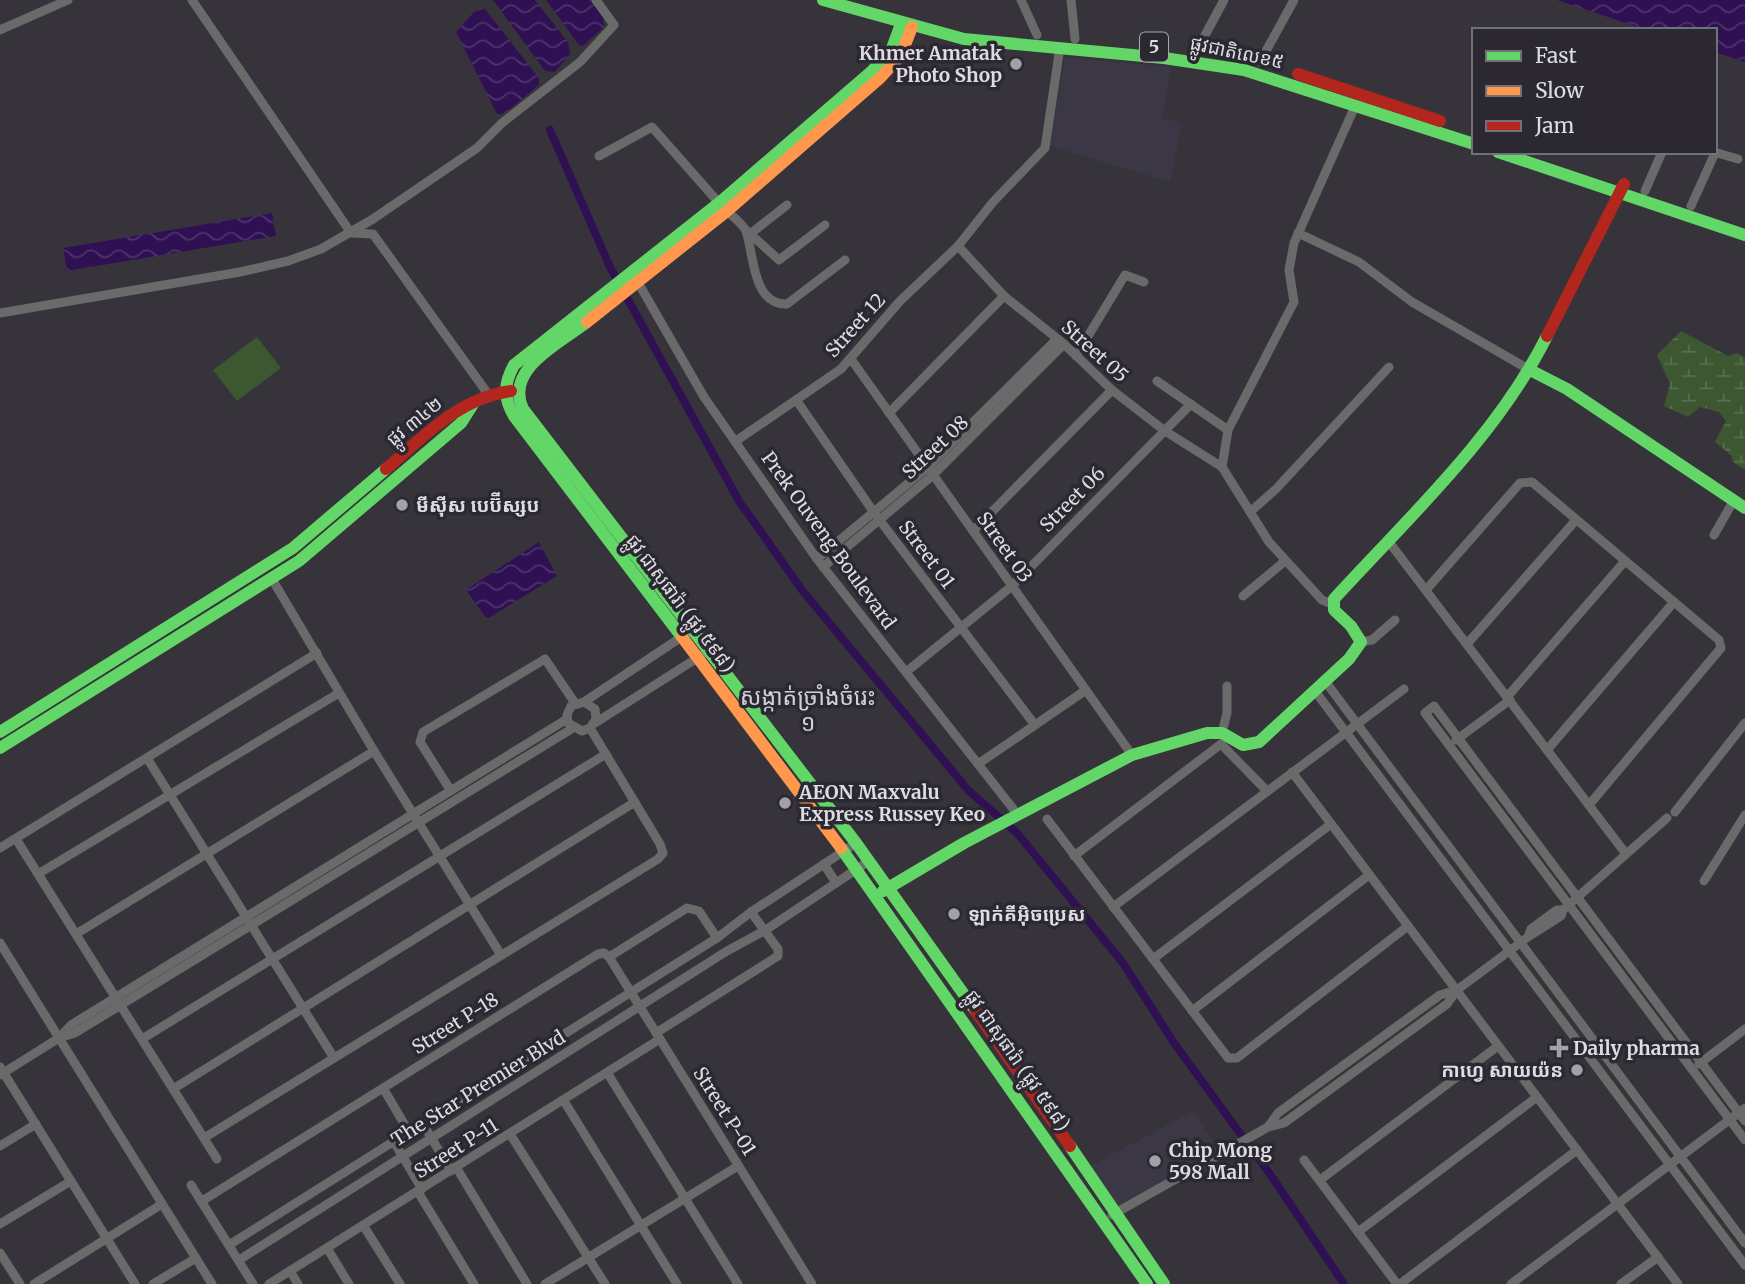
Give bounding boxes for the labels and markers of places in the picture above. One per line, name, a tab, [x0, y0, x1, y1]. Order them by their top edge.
place label: Khmer Amatak Photo Shop	[859, 41, 1003, 87]
marker: Khmer Amatak Photo Shop	[1008, 56, 1024, 72]
place label: មីសុីស បេប៊ីស្សប	[416, 492, 540, 517]
marker: មីសុីស បេប៊ីស្សប	[394, 497, 410, 513]
place label: AEON Maxvalu Express Russey Keo	[798, 780, 985, 826]
marker: AEON Maxvalu Express Russey Keo	[777, 795, 793, 811]
place label: ឡាក់គីអ៊ិចប្រេស	[968, 902, 1085, 926]
marker: ឡាក់គីអ៊ិចប្រេស	[946, 906, 962, 922]
place label: Daily pharma	[1573, 1036, 1700, 1060]
marker: Daily pharma	[1551, 1040, 1567, 1056]
place label: កាហ្វេ សាយយ៉ន	[1441, 1058, 1563, 1082]
marker: កាហ្វេ សាយយ៉ន	[1569, 1062, 1585, 1078]
place label: Chip Mong 598 Mall	[1169, 1138, 1272, 1184]
marker: Chip Mong 598 Mall	[1147, 1153, 1163, 1169]

